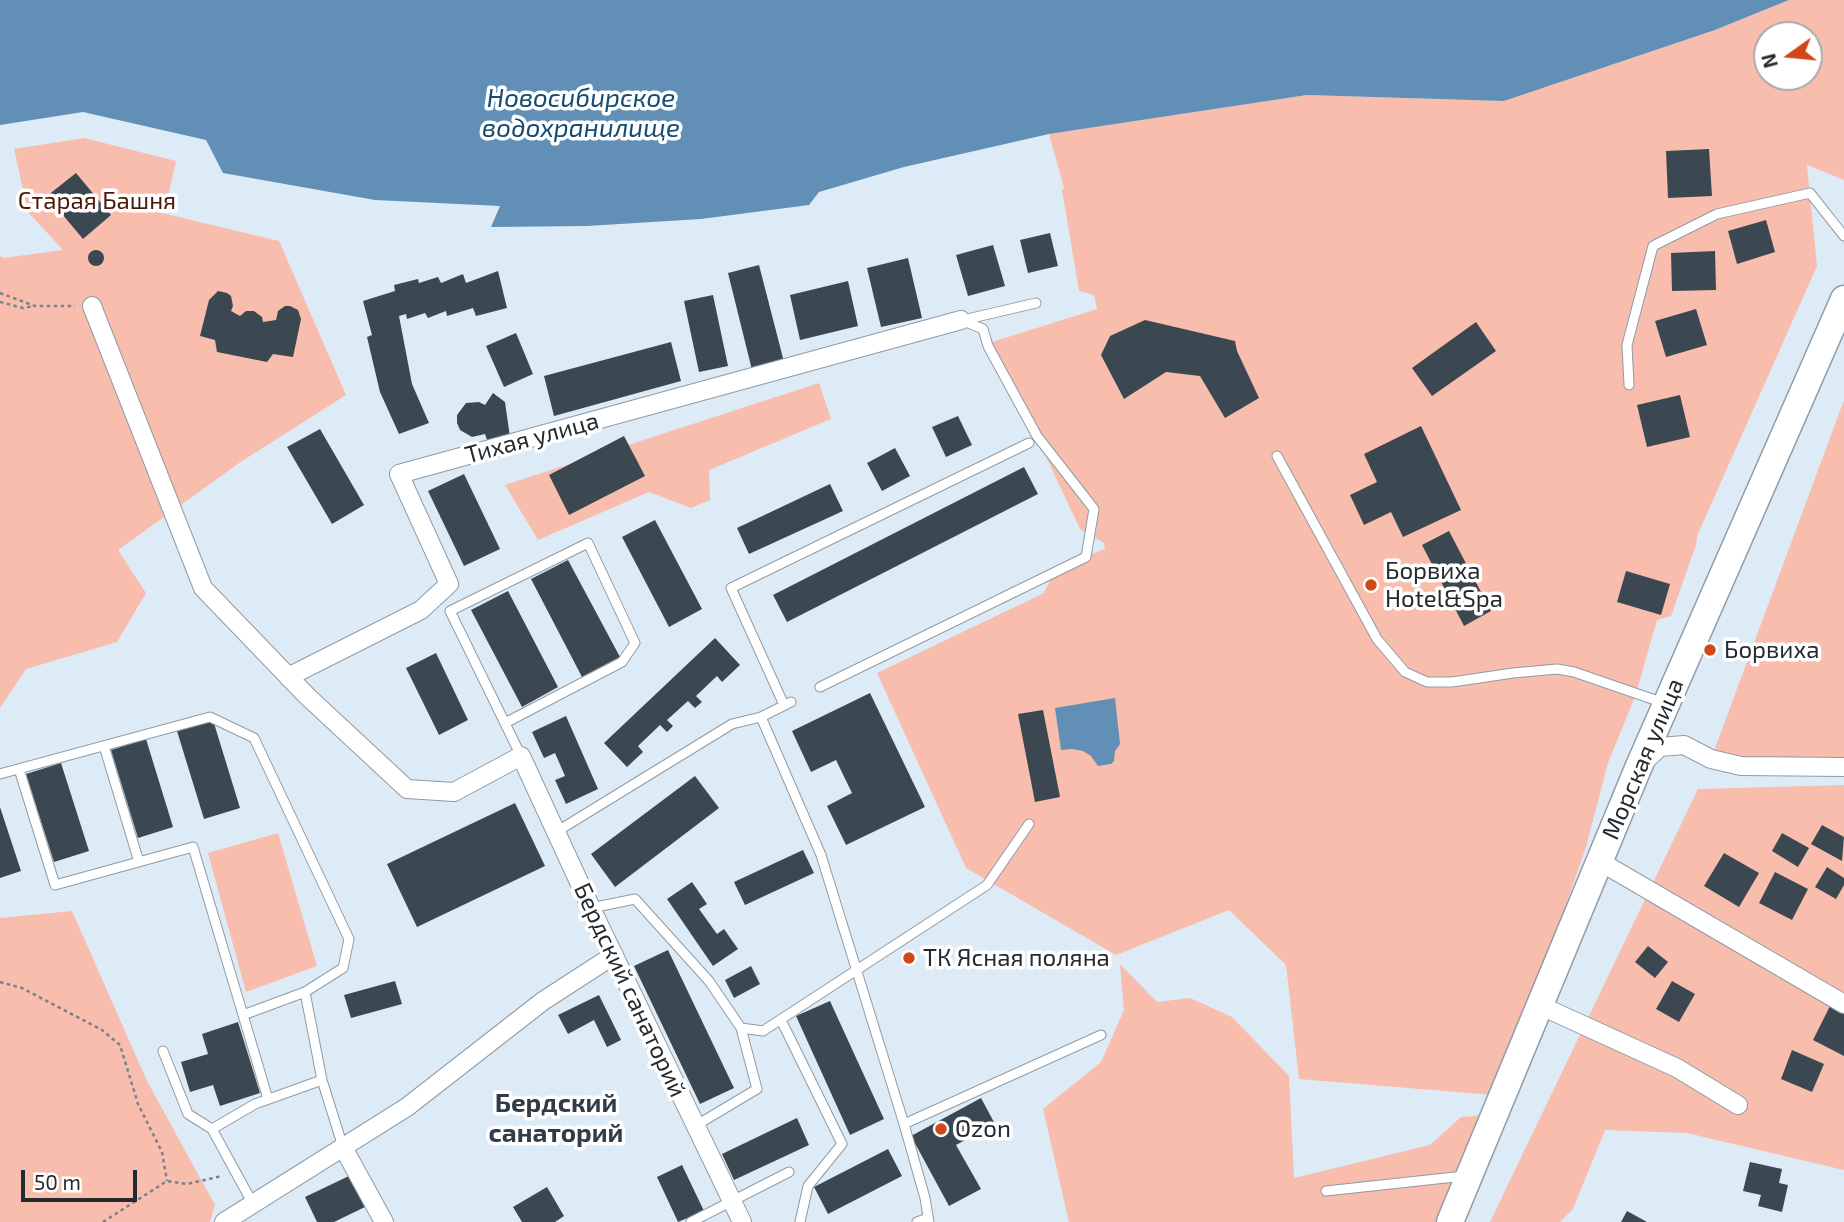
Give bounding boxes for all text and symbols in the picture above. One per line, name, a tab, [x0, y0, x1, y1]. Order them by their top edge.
north arrow	[1753, 21, 1823, 91]
text: N	[1756, 51, 1782, 71]
water label: Новосибирское водохранилище	[482, 82, 680, 144]
park label: Старая Башня	[18, 187, 176, 215]
street label: Тихая улица	[462, 406, 602, 470]
place label: Борвиха Hotel&Spa	[1385, 557, 1503, 613]
marker: Борвиха Hotel&Spa	[1363, 577, 1379, 593]
place label: Борвиха	[1724, 636, 1819, 664]
marker: Борвиха	[1702, 642, 1718, 658]
street label: Морская улица	[1596, 674, 1690, 844]
street label: Бердский санаторий	[568, 878, 692, 1102]
place label: ТК Ясная поляна	[923, 944, 1110, 972]
marker: ТК Ясная поляна	[901, 950, 917, 966]
district label: Бердский санаторий	[489, 1087, 623, 1148]
place label: Ozon	[955, 1115, 1011, 1143]
marker: Ozon	[933, 1121, 949, 1137]
scale bar	[24, 1156, 140, 1200]
text: 50 m	[34, 1169, 81, 1194]

